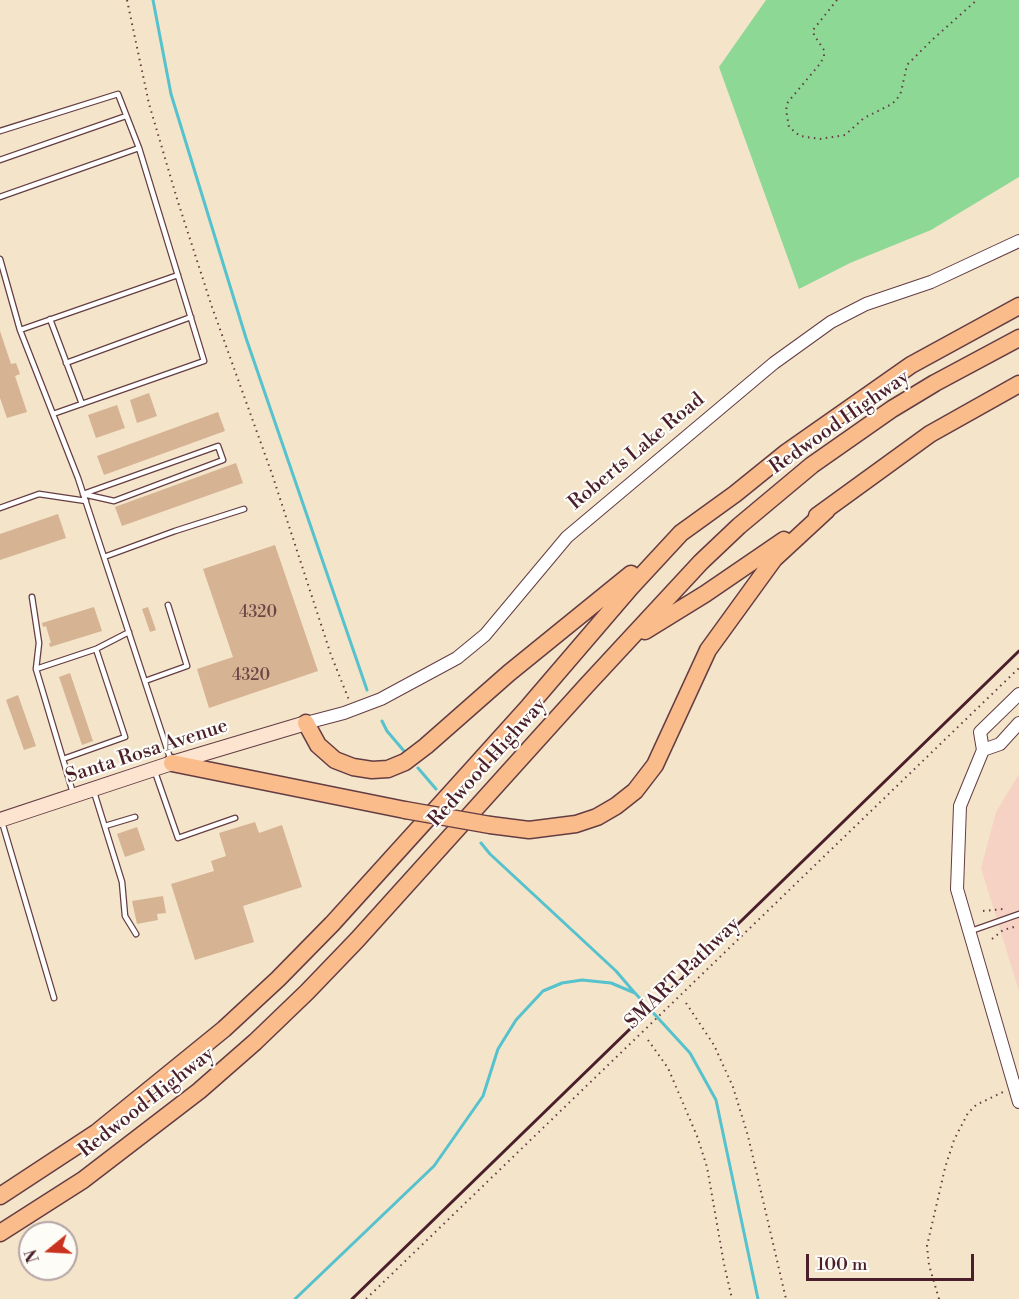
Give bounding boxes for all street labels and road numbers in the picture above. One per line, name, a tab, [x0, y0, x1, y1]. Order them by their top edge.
street label: Redwood Highway	[765, 366, 915, 480]
street label: Roberts Lake Road	[564, 388, 710, 516]
street label: Redwood Highway	[424, 694, 552, 832]
street label: Santa Rosa Avenue	[63, 714, 231, 790]
street label: SMART Pathway	[621, 913, 745, 1035]
street label: Redwood Highway	[74, 1043, 220, 1163]

